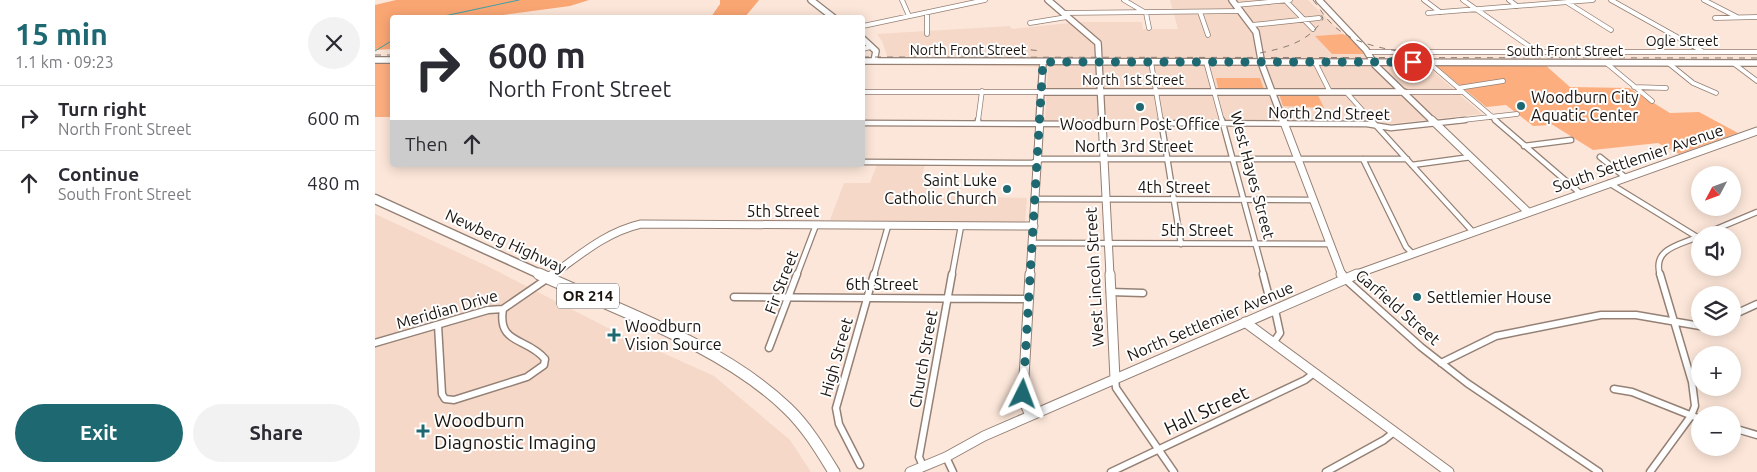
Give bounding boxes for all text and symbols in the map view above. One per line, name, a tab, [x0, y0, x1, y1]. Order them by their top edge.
text: 15 min	[15, 17, 108, 51]
button: close	[308, 17, 360, 69]
street label: Ogle Street	[1646, 33, 1719, 49]
icon: right	[405, 35, 470, 100]
text: 600 m	[488, 35, 586, 75]
pin	[1392, 41, 1434, 83]
street label: North Front Street	[910, 42, 1027, 58]
street label: South Front Street	[1507, 43, 1624, 59]
icon: arrive	[1399, 48, 1427, 76]
text: 1.1 km · 09:23	[15, 53, 114, 71]
street label: North 1st Street	[1082, 72, 1184, 88]
text: North Front Street	[488, 76, 671, 101]
place label: Woodburn City Aquatic Center	[1531, 88, 1639, 124]
text: Turn right	[58, 98, 146, 120]
marker: Woodburn City Aquatic Center	[1515, 100, 1527, 112]
marker: Woodburn Post Office	[1134, 101, 1146, 113]
street label: North 2nd Street	[1268, 103, 1391, 123]
icon: right	[15, 104, 43, 132]
text: 600 m	[307, 107, 360, 129]
street label: West Hayes Street	[1227, 109, 1279, 241]
place label: Woodburn Post Office	[1060, 115, 1220, 133]
text: North Front Street	[58, 120, 191, 138]
street label: South Settlemier Avenue	[1550, 120, 1726, 196]
icon: ahead	[458, 130, 486, 158]
text: Then	[405, 133, 448, 155]
street label: North 3rd Street	[1075, 137, 1194, 155]
text: Continue	[58, 163, 139, 185]
north arrow	[1691, 166, 1741, 216]
map controls	[1691, 166, 1741, 456]
icon: ahead	[15, 169, 43, 197]
place label: Saint Luke Catholic Church	[884, 171, 997, 207]
text: 480 m	[307, 172, 360, 194]
street label: 4th Street	[1138, 178, 1211, 196]
marker: Saint Luke Catholic Church	[1001, 183, 1013, 195]
text: South Front Street	[58, 185, 191, 203]
street label: 5th Street	[747, 202, 820, 220]
street label: Newberg Highway	[443, 205, 570, 277]
street label: West Lincoln Street	[1081, 206, 1107, 347]
street label: 5th Street	[1161, 221, 1234, 239]
button: sound	[1691, 226, 1741, 276]
street label: Fir Street	[761, 247, 802, 316]
street label: Garfield Street	[1352, 266, 1444, 349]
street label: 6th Street	[846, 275, 919, 293]
street label: North Settlemier Avenue	[1124, 278, 1296, 364]
road number: OR 214	[557, 284, 619, 308]
street label: Meridian Drive	[394, 286, 500, 332]
button: layers	[1691, 286, 1741, 336]
place label: Settlemier House	[1427, 288, 1552, 306]
marker: Settlemier House	[1411, 291, 1423, 303]
street label: Church Street	[906, 308, 941, 409]
street label: High Street	[816, 315, 856, 399]
place label: Woodburn Vision Source	[625, 317, 722, 353]
marker: Woodburn Vision Source	[607, 328, 621, 342]
button: +	[1691, 346, 1741, 396]
position arrow	[996, 367, 1048, 419]
street label: Hall Street	[1160, 381, 1252, 439]
button: Exit	[15, 404, 183, 462]
button: Share	[193, 404, 360, 462]
button: −	[1691, 406, 1741, 456]
place label: Woodburn Diagnostic Imaging	[434, 409, 597, 453]
marker: Woodburn Diagnostic Imaging	[416, 424, 430, 438]

